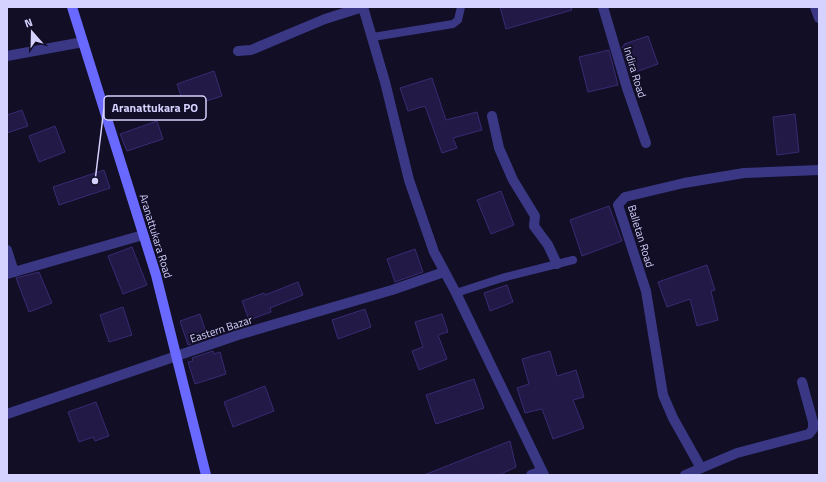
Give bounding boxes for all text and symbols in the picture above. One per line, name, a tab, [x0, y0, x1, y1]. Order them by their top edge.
north arrow	[12, 12, 52, 52]
text: N	[22, 14, 35, 31]
street label: Indira Road	[620, 45, 650, 100]
callout: Aranattukara PO	[104, 96, 206, 120]
text: Aranattukara PO	[112, 98, 198, 117]
street label: Aranattukara Road	[136, 192, 176, 280]
street label: Balletan Road	[624, 203, 658, 269]
street label: Eastern Bazar	[188, 311, 254, 347]

